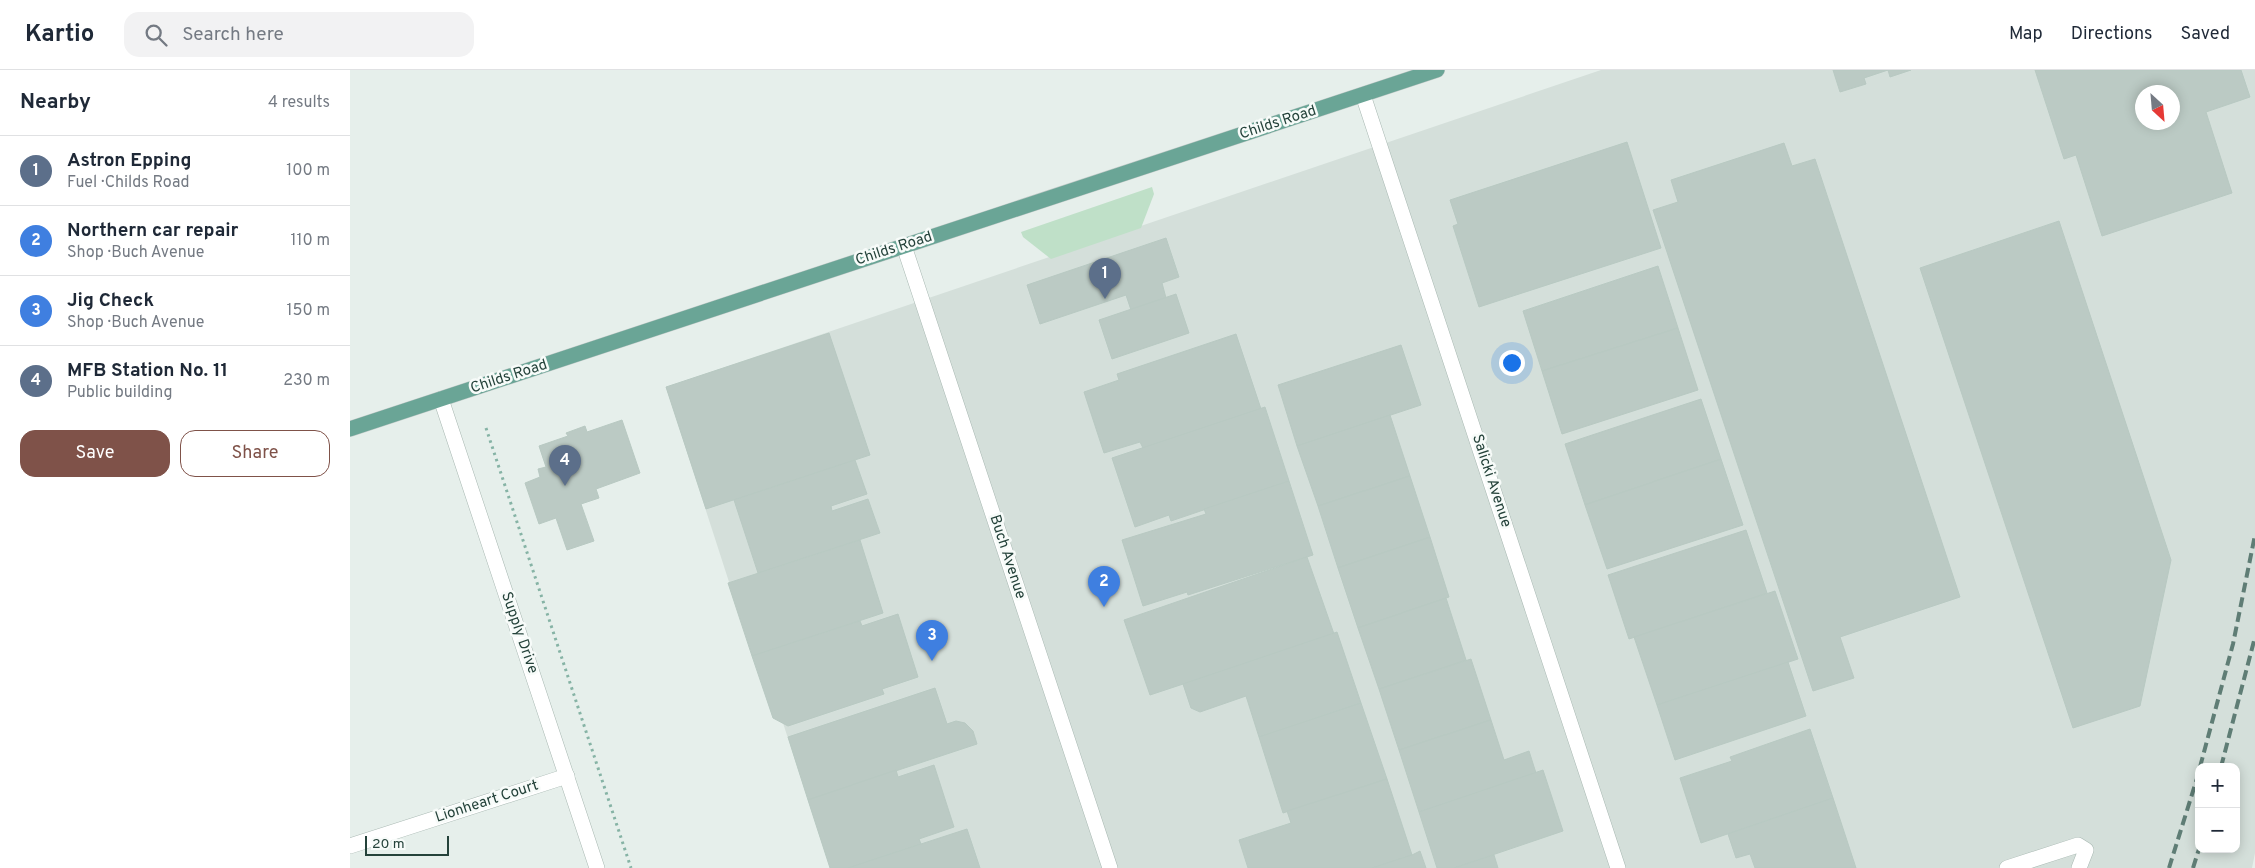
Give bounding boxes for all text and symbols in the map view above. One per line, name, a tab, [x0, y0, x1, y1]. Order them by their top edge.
search box	[124, 12, 474, 57]
text: Kartio	[25, 20, 94, 50]
icon: search	[142, 21, 170, 49]
text: Search here	[182, 23, 284, 47]
text: Map	[2009, 23, 2043, 46]
text: Directions	[2071, 23, 2153, 46]
text: Saved	[2181, 23, 2230, 46]
north arrow	[2135, 85, 2180, 130]
text: Nearby	[20, 89, 91, 116]
text: 4 results	[268, 93, 330, 113]
street label: Childs Road	[1237, 102, 1319, 144]
text: Astron Epping	[67, 149, 191, 173]
text: 1	[33, 161, 39, 181]
text: 100 m	[286, 161, 330, 181]
text: Fuel · Childs Road	[67, 173, 190, 193]
text: Northern car repair	[67, 219, 239, 243]
street label: Childs Road	[853, 228, 935, 270]
text: 2	[31, 231, 41, 251]
text: 110 m	[290, 231, 330, 251]
text: Shop · Buch Avenue	[67, 243, 204, 263]
pin: 1	[1089, 258, 1121, 299]
text: Jig Check	[67, 289, 154, 313]
text: 3	[31, 301, 41, 321]
text: 150 m	[287, 301, 330, 321]
text: Shop · Buch Avenue	[67, 313, 204, 333]
your location	[1499, 350, 1525, 376]
street label: Childs Road	[468, 356, 550, 398]
text: MFB Station No. 11	[67, 359, 228, 383]
text: 4	[31, 371, 41, 391]
text: 230 m	[283, 371, 330, 391]
text: Public building	[67, 383, 172, 403]
button: Save	[20, 430, 170, 477]
button: Share	[180, 430, 330, 477]
street label: Salicki Avenue	[1467, 432, 1515, 530]
pin: 4	[549, 445, 581, 486]
street label: Buch Avenue	[984, 513, 1030, 601]
pin: 2	[1088, 566, 1120, 607]
street label: Supply Drive	[496, 590, 542, 676]
pin: 3	[916, 620, 948, 661]
map controls	[2195, 763, 2240, 853]
button: +	[2195, 763, 2240, 808]
street label: Lionheart Court	[433, 776, 541, 828]
button: −	[2195, 808, 2240, 853]
scale bar	[365, 833, 449, 856]
text: 20 m	[372, 836, 405, 853]

